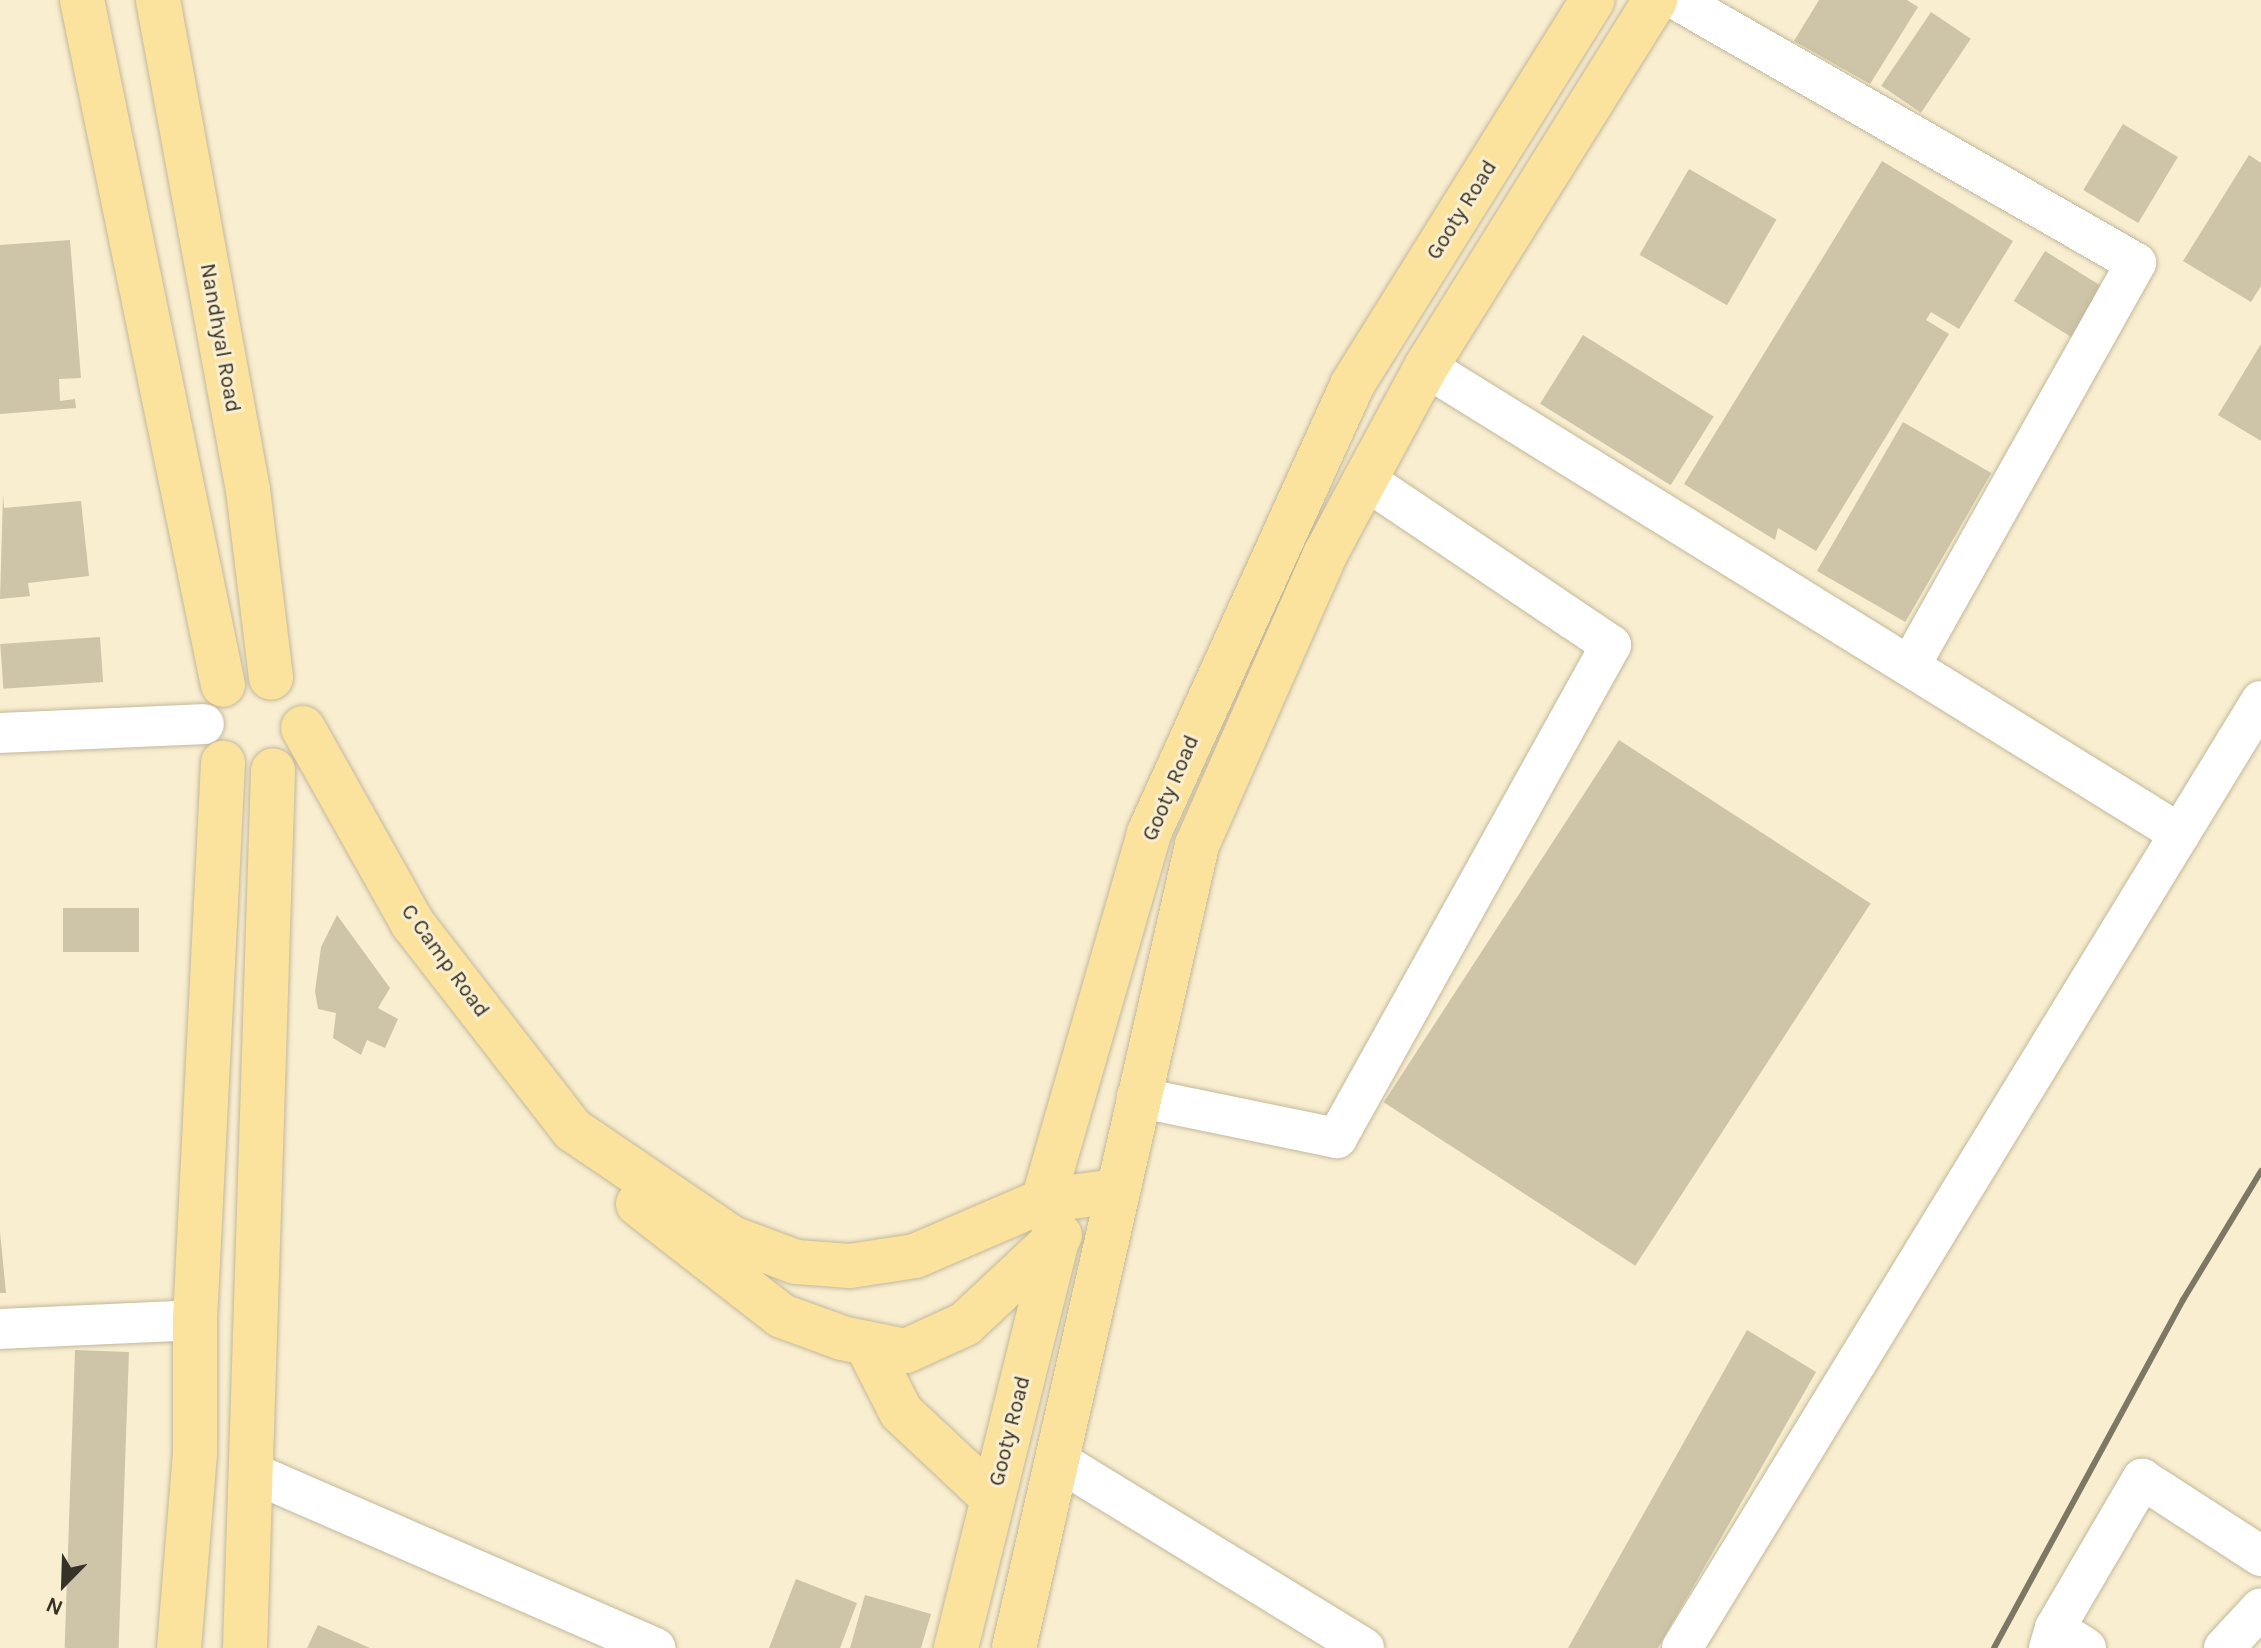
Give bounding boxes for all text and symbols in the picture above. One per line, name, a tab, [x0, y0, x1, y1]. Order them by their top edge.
street label: Gooty Road	[1421, 155, 1503, 265]
street label: Nandhyal Road	[194, 261, 246, 415]
street label: Gooty Road	[1137, 731, 1205, 845]
street label: C Camp Road	[395, 899, 495, 1023]
street label: Gooty Road	[984, 1373, 1036, 1489]
north arrow	[24, 1544, 104, 1624]
text: N	[42, 1591, 67, 1621]

